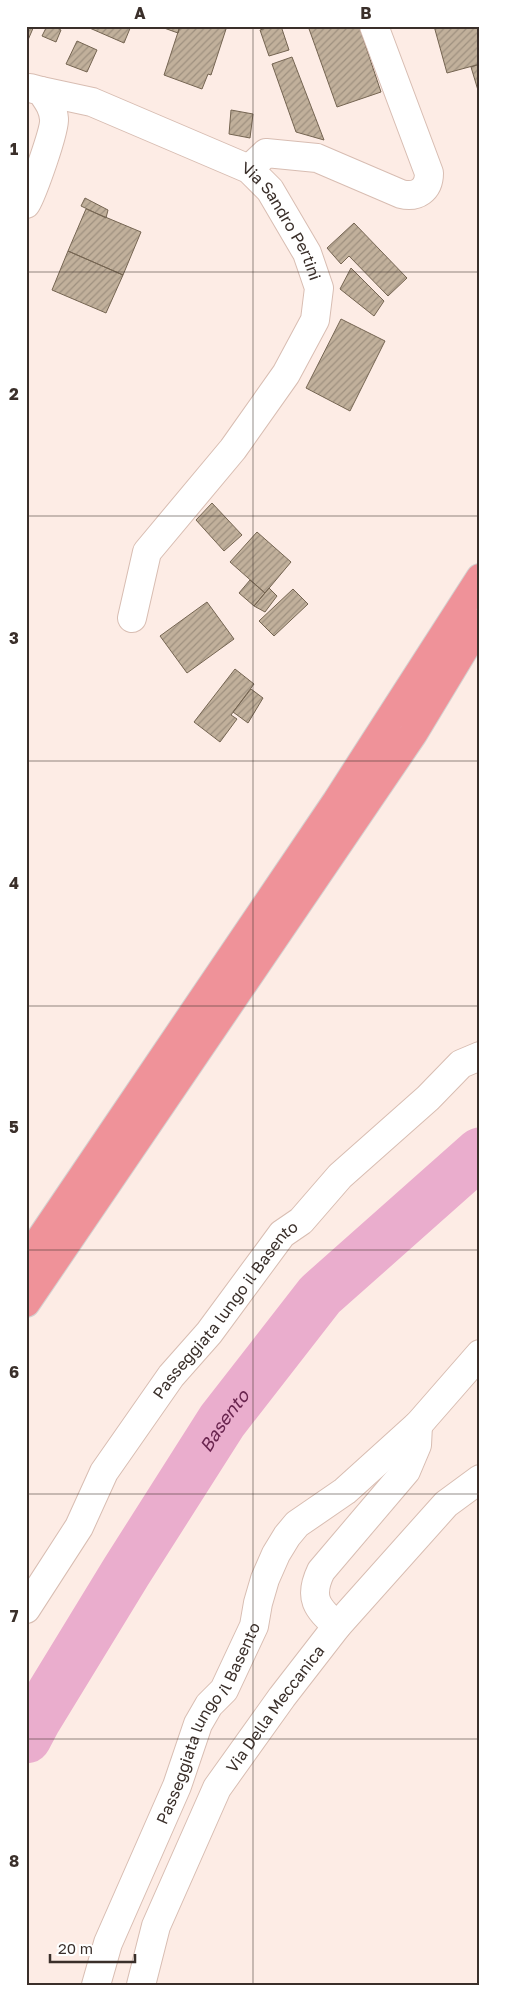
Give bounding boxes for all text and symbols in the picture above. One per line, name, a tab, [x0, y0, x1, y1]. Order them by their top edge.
text: A	[134, 3, 146, 23]
text: B	[360, 3, 372, 23]
text: 1	[10, 139, 18, 159]
street label: Via Sandro Pertini	[239, 157, 326, 283]
text: 2	[9, 384, 19, 404]
text: 3	[9, 628, 19, 648]
text: 4	[9, 873, 19, 893]
text: 5	[9, 1117, 19, 1137]
street label: Passeggiata lungo il Basento	[148, 1216, 302, 1403]
text: 6	[9, 1362, 19, 1382]
water label: Basento	[194, 1384, 254, 1456]
text: 7	[10, 1606, 19, 1626]
street label: Passeggiata lungo il Basento	[152, 1619, 264, 1827]
street label: Via Della Meccanica	[221, 1641, 329, 1776]
text: 8	[9, 1851, 19, 1871]
scale bar	[50, 1931, 135, 1963]
text: 20 m	[58, 1939, 93, 1957]

